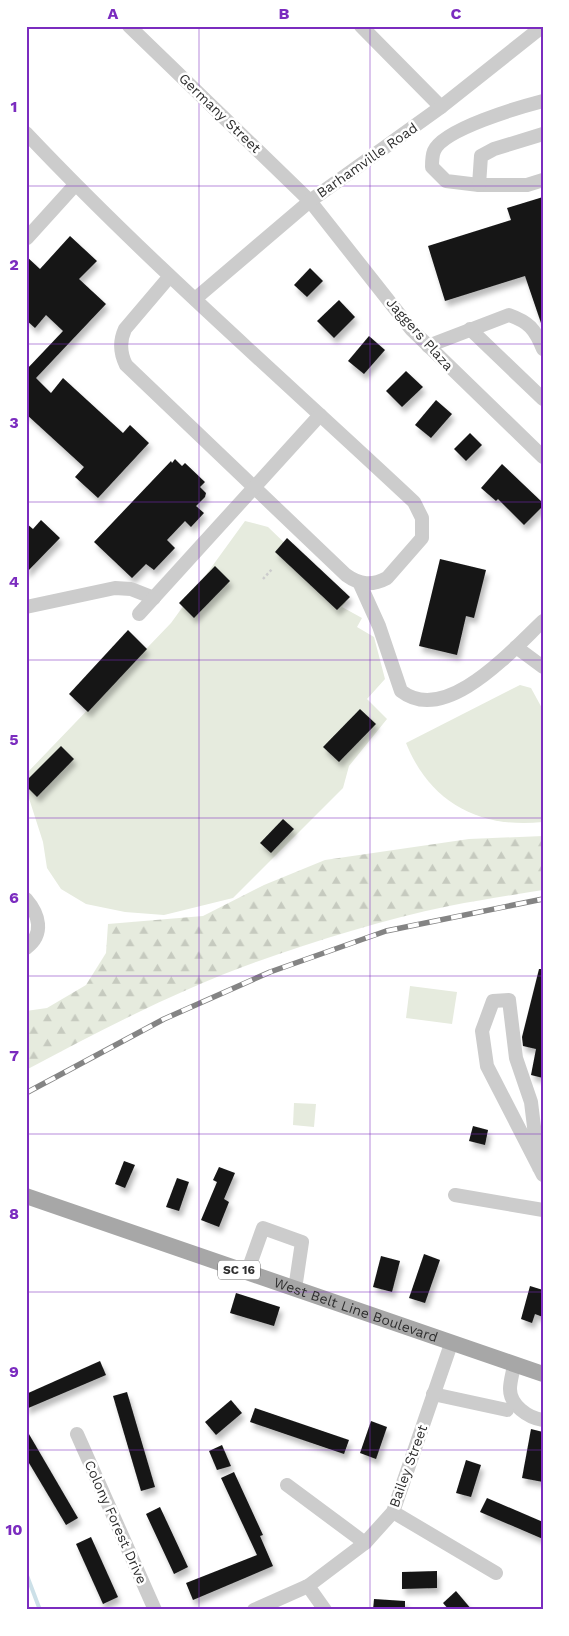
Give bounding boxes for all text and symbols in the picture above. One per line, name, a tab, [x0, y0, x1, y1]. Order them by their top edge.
text: A	[108, 4, 119, 23]
text: B	[279, 4, 290, 23]
text: C	[451, 4, 462, 23]
street label: Germany Street	[176, 70, 264, 156]
text: 1	[11, 97, 17, 116]
street label: Barhamville Road	[314, 119, 420, 201]
text: 2	[9, 255, 19, 274]
street label: Jaggers Plaza	[383, 294, 457, 374]
text: 3	[9, 413, 19, 432]
text: 4	[9, 572, 19, 591]
text: 5	[9, 730, 19, 749]
text: 6	[9, 888, 19, 907]
text: 7	[9, 1046, 19, 1065]
text: 8	[9, 1204, 19, 1223]
road number: SC 16	[218, 1260, 260, 1280]
street label: West Belt Line Boulevard	[272, 1274, 440, 1345]
text: 9	[9, 1362, 19, 1381]
street label: Bailey Street	[386, 1422, 430, 1509]
street label: Colony Forest Drive	[82, 1458, 150, 1586]
text: 10	[5, 1520, 23, 1539]

